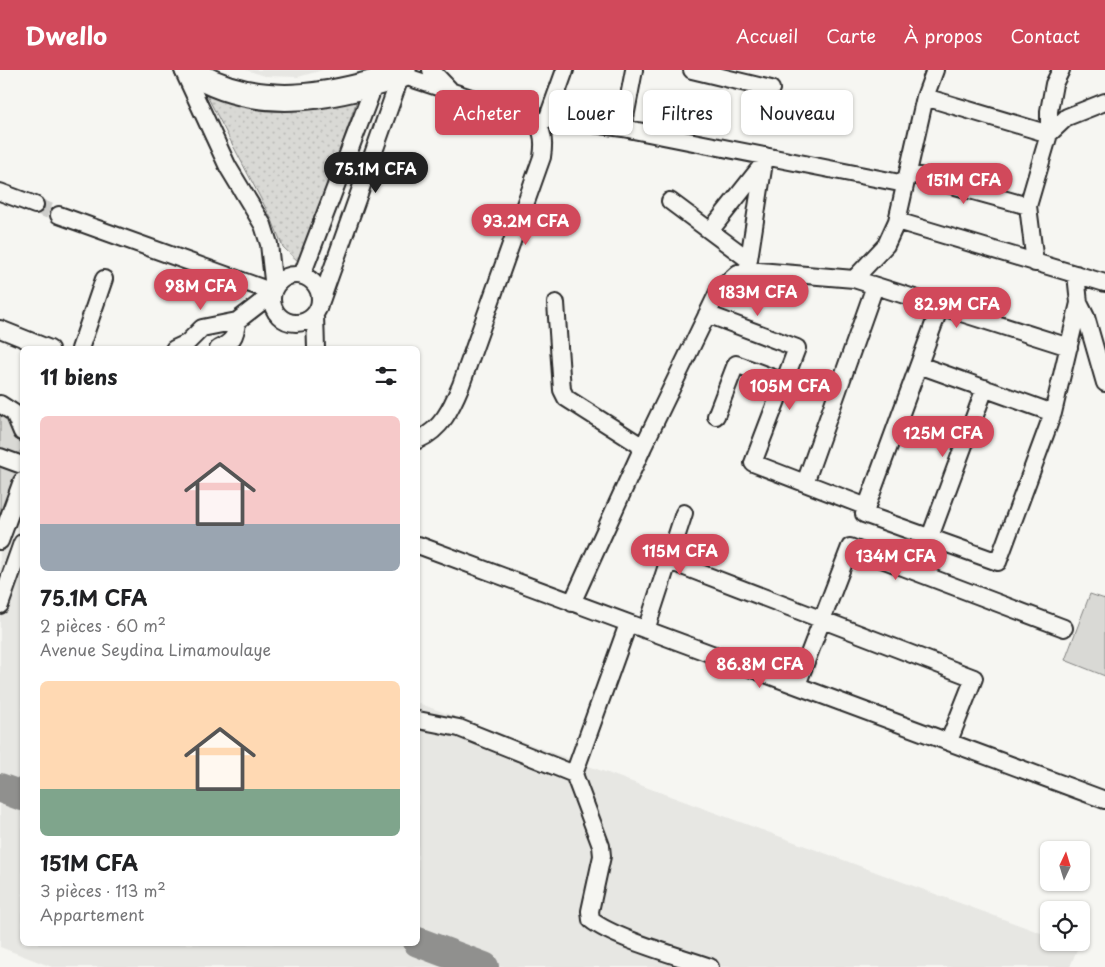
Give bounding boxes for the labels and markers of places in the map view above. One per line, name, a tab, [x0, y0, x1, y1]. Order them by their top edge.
pin: 75.1M CFA	[319, 152, 433, 194]
pin: 151M CFA	[912, 162, 1016, 205]
pin: 93.2M CFA	[469, 204, 583, 246]
pin: 98M CFA	[155, 268, 247, 311]
pin: 183M CFA	[706, 274, 810, 317]
pin: 82.9M CFA	[900, 286, 1014, 329]
pin: 105M CFA	[738, 368, 842, 411]
pin: 125M CFA	[891, 416, 995, 458]
pin: 115M CFA	[628, 534, 732, 576]
pin: 134M CFA	[844, 538, 948, 581]
pin: 86.8M CFA	[703, 646, 817, 689]

